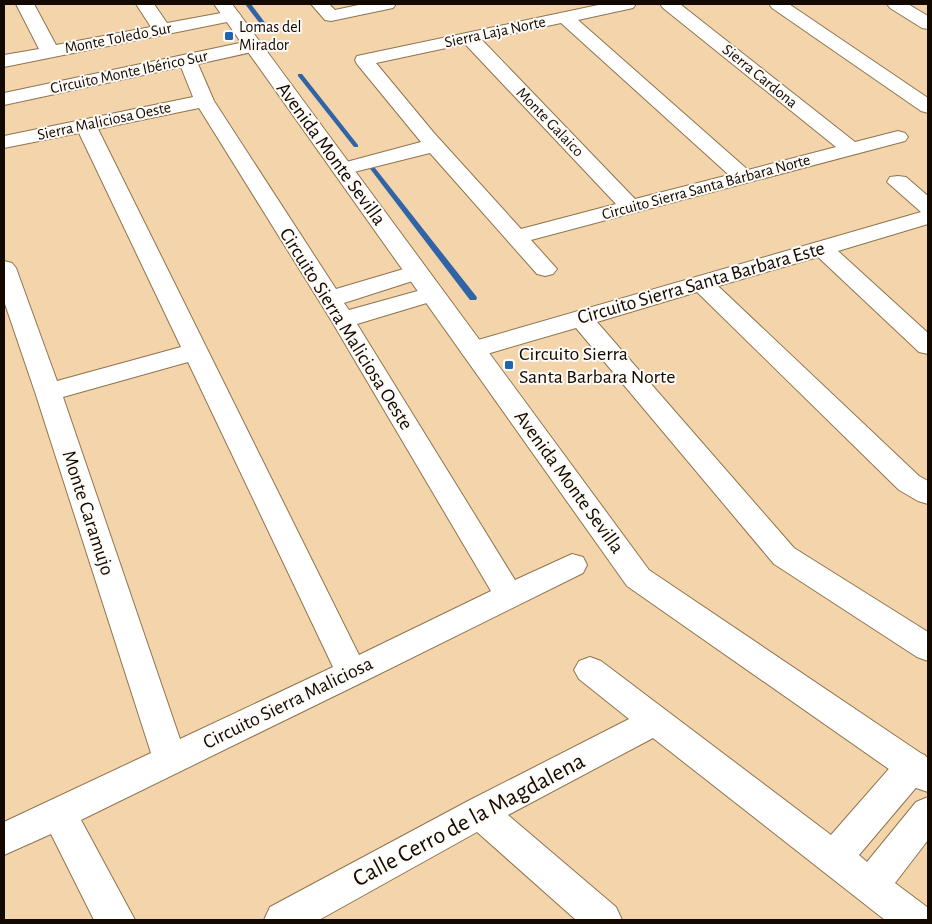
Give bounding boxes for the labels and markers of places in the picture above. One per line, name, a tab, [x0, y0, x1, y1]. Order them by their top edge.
place label: Lomas del Mirador	[239, 19, 302, 53]
marker: Lomas del Mirador	[223, 30, 235, 42]
place label: Circuito Sierra Santa Barbara Norte	[519, 344, 675, 387]
marker: Circuito Sierra Santa Barbara Norte	[503, 359, 515, 371]

